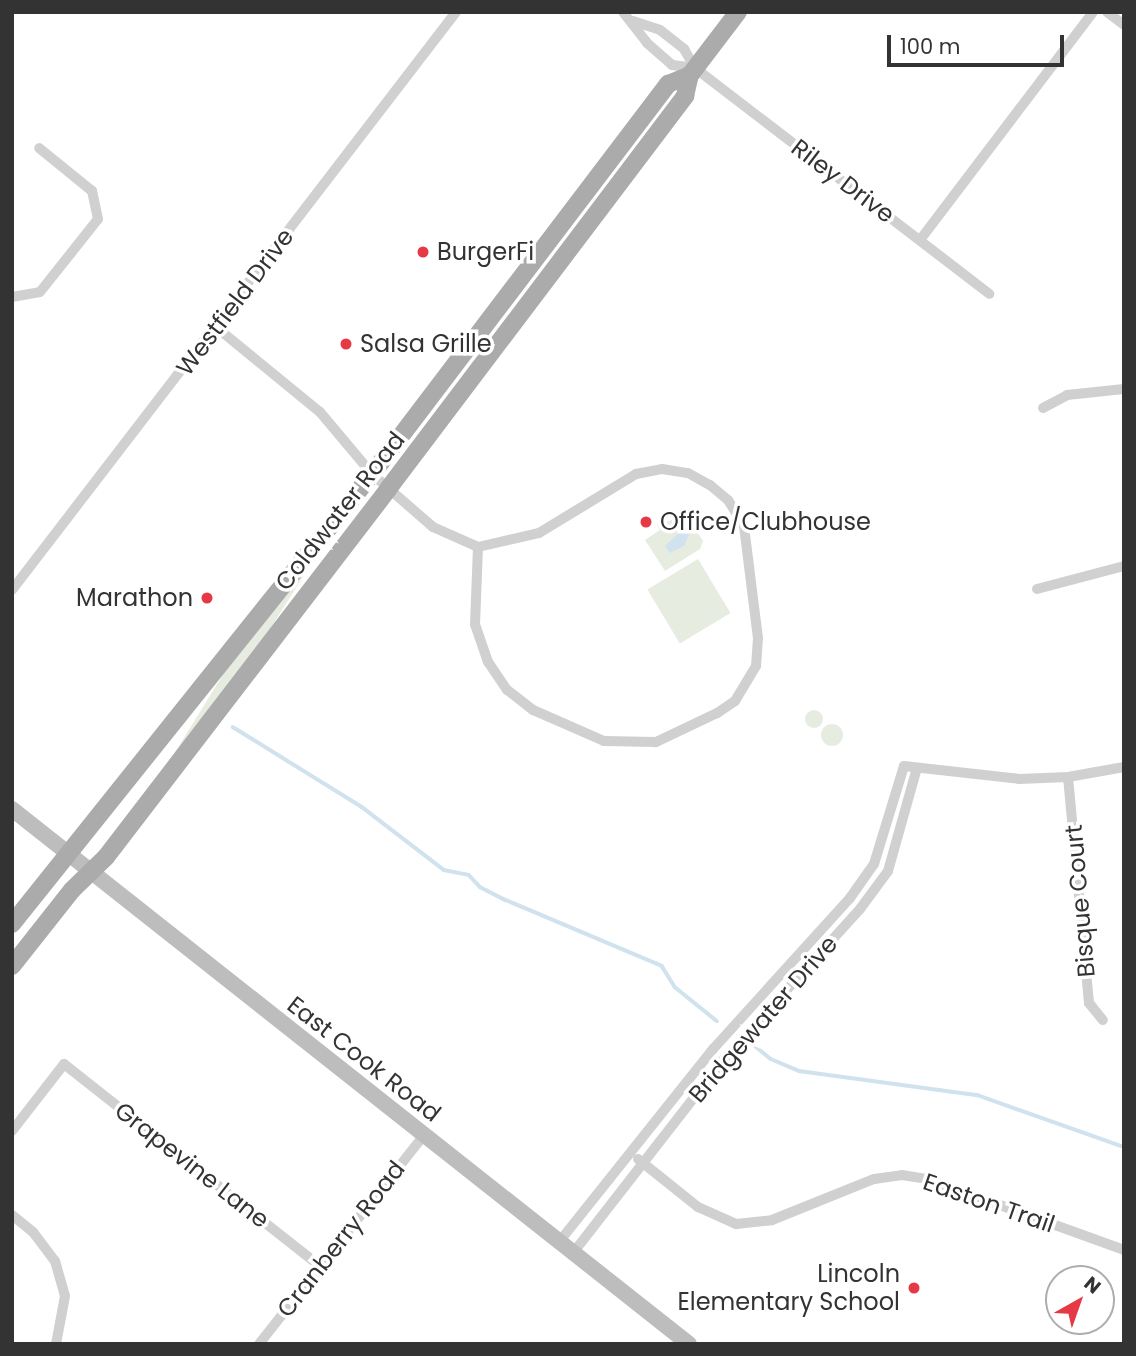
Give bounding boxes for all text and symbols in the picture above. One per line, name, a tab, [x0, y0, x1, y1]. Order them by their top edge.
scale bar	[891, 21, 1068, 65]
text: 100 m	[900, 32, 960, 61]
street label: Riley Drive	[786, 133, 900, 229]
street label: Westfield Drive	[170, 223, 300, 381]
place label: BurgerFi	[437, 238, 534, 266]
marker: BurgerFi	[415, 244, 431, 260]
place label: Salsa Grille	[360, 330, 492, 358]
marker: Salsa Grille	[338, 336, 354, 352]
street label: Coldwater Road	[269, 426, 411, 596]
place label: Office/Clubhouse	[660, 508, 871, 536]
marker: Office/Clubhouse	[638, 514, 654, 530]
place label: Marathon	[76, 584, 193, 612]
marker: Marathon	[199, 590, 215, 606]
street label: Bisque Court	[1059, 824, 1101, 978]
street label: Bridgewater Drive	[683, 930, 843, 1108]
street label: East Cook Road	[282, 990, 446, 1128]
street label: Grapevine Lane	[109, 1096, 275, 1234]
street label: Cranberry Road	[271, 1155, 411, 1323]
street label: Easton Trail	[920, 1167, 1058, 1239]
place label: Lincoln Elementary School	[677, 1260, 900, 1316]
north arrow	[1045, 1265, 1115, 1335]
text: N	[1078, 1270, 1107, 1300]
marker: Lincoln Elementary School	[906, 1280, 922, 1296]

